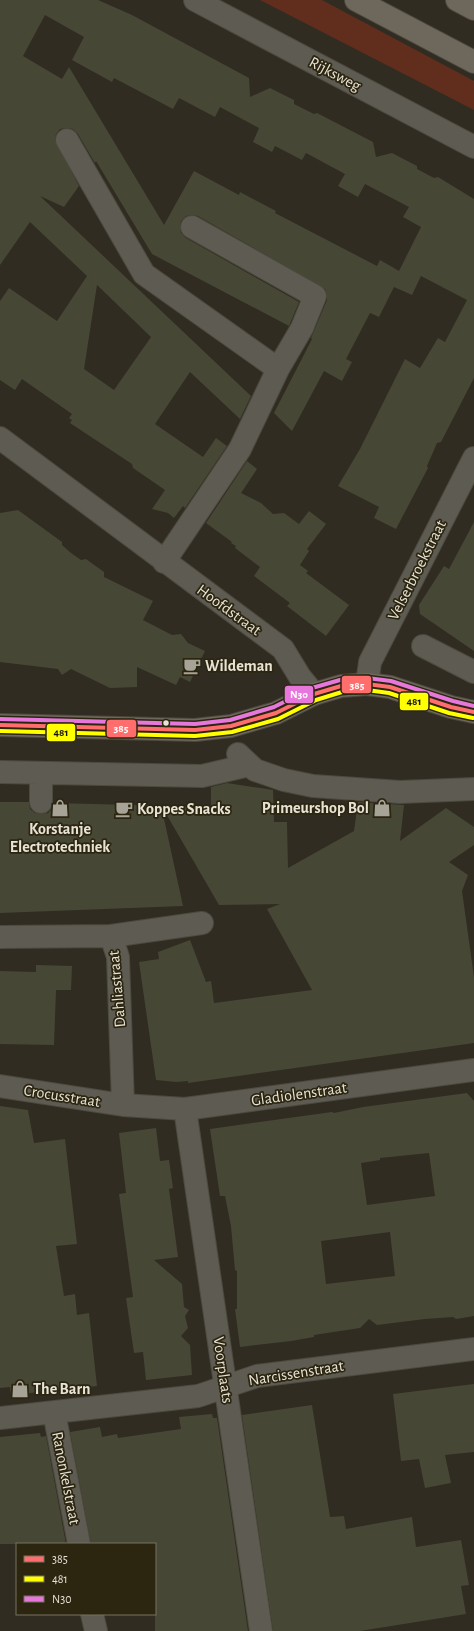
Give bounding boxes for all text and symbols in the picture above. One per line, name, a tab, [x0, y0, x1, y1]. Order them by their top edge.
street label: Rijksweg	[306, 54, 364, 95]
street label: Velserbroekstraat	[385, 517, 449, 623]
street label: Hoofdstraat	[194, 582, 264, 638]
cafe icon: Wildeman	[182, 656, 202, 676]
place label: Wildeman	[205, 658, 273, 674]
line badge: 385	[341, 675, 372, 694]
text: 385	[350, 680, 365, 691]
line badge: N30	[284, 685, 314, 704]
text: N30	[290, 689, 308, 700]
line badge: 481	[399, 692, 429, 711]
text: 481	[407, 696, 421, 707]
unlabelled marker	[161, 718, 171, 728]
line badge: 385	[106, 719, 137, 738]
line badge: 481	[46, 723, 76, 742]
text: 385	[114, 723, 129, 734]
text: 481	[54, 727, 68, 738]
shop icon: Korstanje Electrotechniek	[50, 798, 70, 818]
shop icon: Primeurshop Bol	[372, 798, 392, 818]
cafe icon: Koppes Snacks	[114, 799, 134, 819]
place label: Primeurshop Bol	[262, 800, 369, 816]
place label: Koppes Snacks	[137, 801, 231, 817]
place label: Korstanje Electrotechniek	[10, 821, 110, 855]
street label: Dahliastraat	[106, 950, 128, 1028]
street label: Gladiolenstraat	[250, 1079, 348, 1109]
street label: Crocusstraat	[23, 1082, 101, 1110]
street label: Voorplaats	[210, 1336, 236, 1404]
street label: Narcissenstraat	[247, 1358, 345, 1388]
shop icon: The Barn	[10, 1379, 30, 1399]
place label: The Barn	[33, 1381, 91, 1397]
street label: Ranonkelstraat	[49, 1430, 83, 1526]
legend	[16, 1543, 156, 1615]
text: 385	[52, 1553, 68, 1565]
text: 481	[52, 1573, 68, 1585]
text: N30	[52, 1593, 71, 1605]

